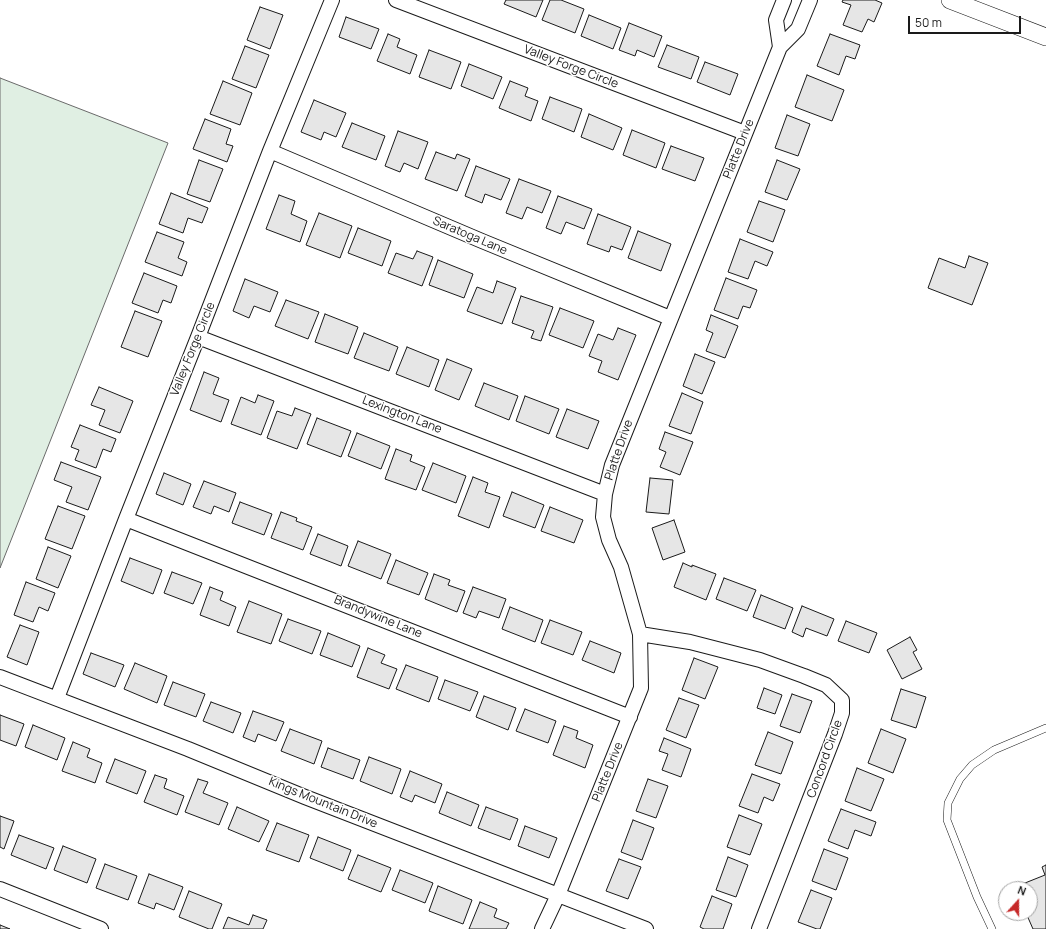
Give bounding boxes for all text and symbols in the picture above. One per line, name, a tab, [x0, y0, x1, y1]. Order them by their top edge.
scale bar	[910, 8, 1023, 34]
text: 50 m	[915, 14, 942, 31]
street label: Valley Forge Circle	[522, 42, 620, 92]
street label: Platte Drive	[721, 117, 757, 181]
street label: Saratoga Lane	[431, 214, 509, 258]
street label: Valley Forge Circle	[168, 300, 218, 398]
street label: Lexington Lane	[360, 393, 444, 437]
street label: Platte Drive	[602, 418, 636, 482]
street label: Brandywine Lane	[332, 593, 424, 641]
street label: Concord Circle	[804, 718, 846, 800]
street label: Platte Drive	[590, 740, 626, 804]
street label: Kings Mountain Drive	[266, 775, 380, 831]
north arrow	[998, 881, 1038, 921]
text: N	[1016, 882, 1028, 899]

